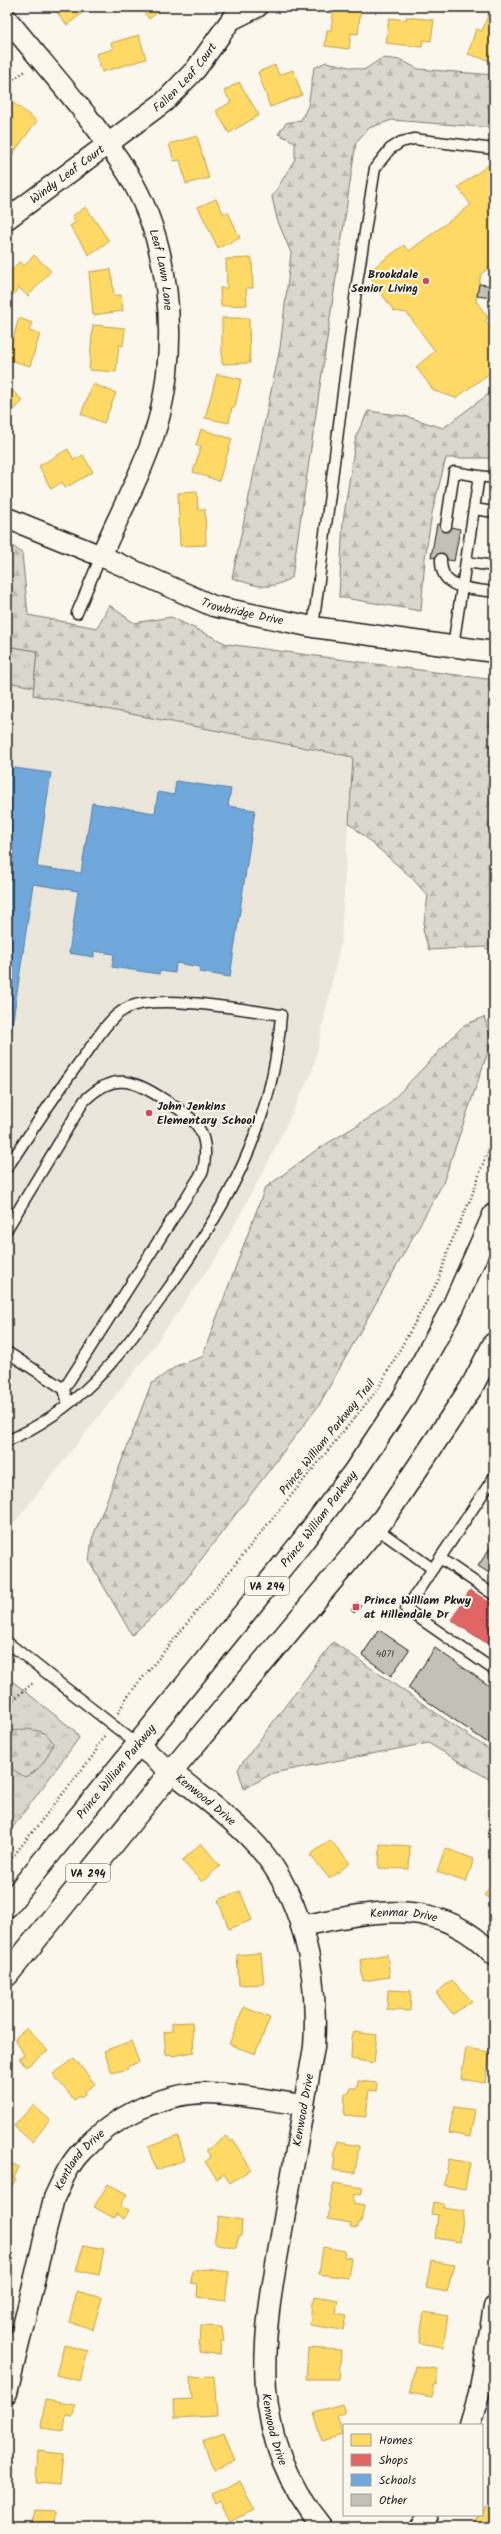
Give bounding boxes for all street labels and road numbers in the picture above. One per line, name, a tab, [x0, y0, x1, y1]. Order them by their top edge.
street label: Fallen Leaf Court	[149, 39, 222, 117]
street label: Windy Leaf Court	[26, 140, 109, 209]
street label: Leaf Lawn Lane	[144, 227, 177, 312]
street label: Trowbridge Drive	[198, 593, 286, 631]
street label: Prince William Parkway Trail	[275, 1375, 380, 1499]
street label: Prince William Parkway	[276, 1466, 362, 1572]
road number: VA 294	[245, 1577, 289, 1595]
street label: Prince William Parkway	[72, 1720, 161, 1824]
street label: Kenwood Drive	[171, 1769, 241, 1831]
road number: VA 294	[66, 1864, 110, 1882]
street label: Kenmar Drive	[369, 1903, 440, 1928]
street label: Kenwood Drive	[288, 2072, 319, 2148]
street label: Kentland Drive	[50, 2124, 110, 2194]
street label: Kenwood Drive	[256, 2393, 292, 2469]

